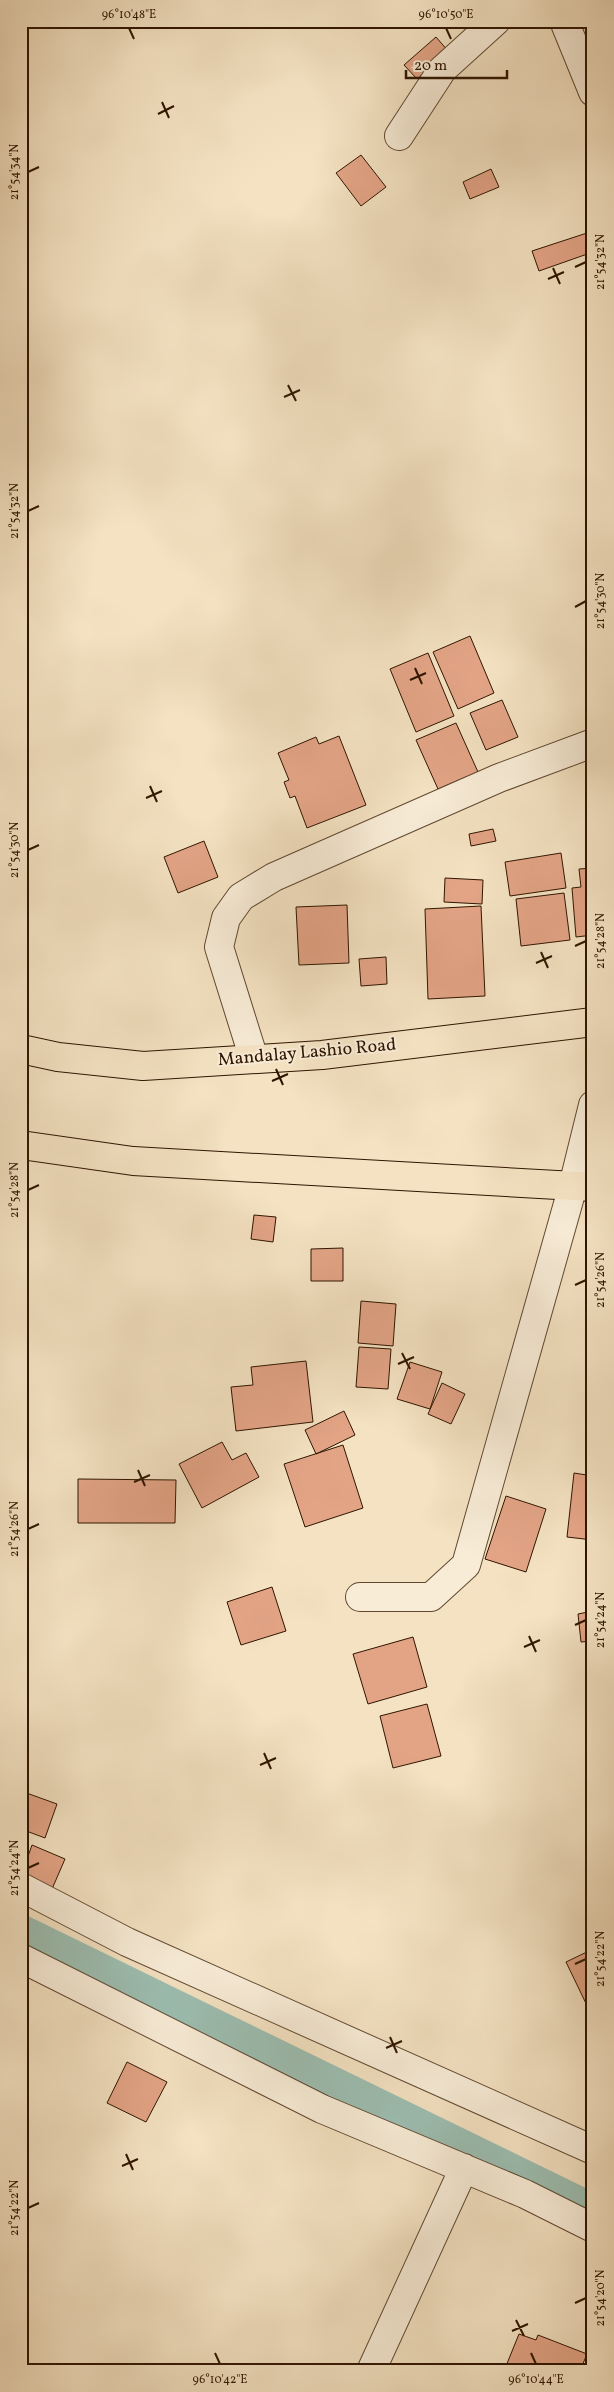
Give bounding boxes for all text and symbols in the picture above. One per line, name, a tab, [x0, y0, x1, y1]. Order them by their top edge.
text: 96°10'48"E	[102, 7, 156, 23]
text: 96°10'50"E	[418, 7, 474, 23]
scale bar	[406, 48, 508, 80]
text: 20 m	[414, 56, 447, 77]
text: 21°54'34"N	[7, 144, 23, 200]
text: 21°54'32"N	[593, 234, 609, 290]
text: 21°54'32"N	[7, 483, 23, 539]
text: 21°54'30"N	[593, 573, 609, 629]
text: 21°54'30"N	[7, 822, 23, 878]
text: 21°54'28"N	[593, 913, 609, 969]
street label: Mandalay Lashio Road	[217, 1033, 397, 1073]
text: 21°54'28"N	[7, 1162, 23, 1218]
text: 21°54'26"N	[593, 1252, 609, 1308]
text: 21°54'26"N	[7, 1501, 23, 1557]
text: 21°54'24"N	[593, 1592, 609, 1648]
text: 21°54'24"N	[7, 1840, 23, 1896]
text: 21°54'22"N	[593, 1931, 609, 1987]
text: 21°54'22"N	[7, 2180, 23, 2236]
text: 21°54'20"N	[593, 2270, 609, 2326]
text: 96°10'42"E	[192, 2372, 248, 2388]
text: 96°10'44"E	[508, 2372, 564, 2388]

